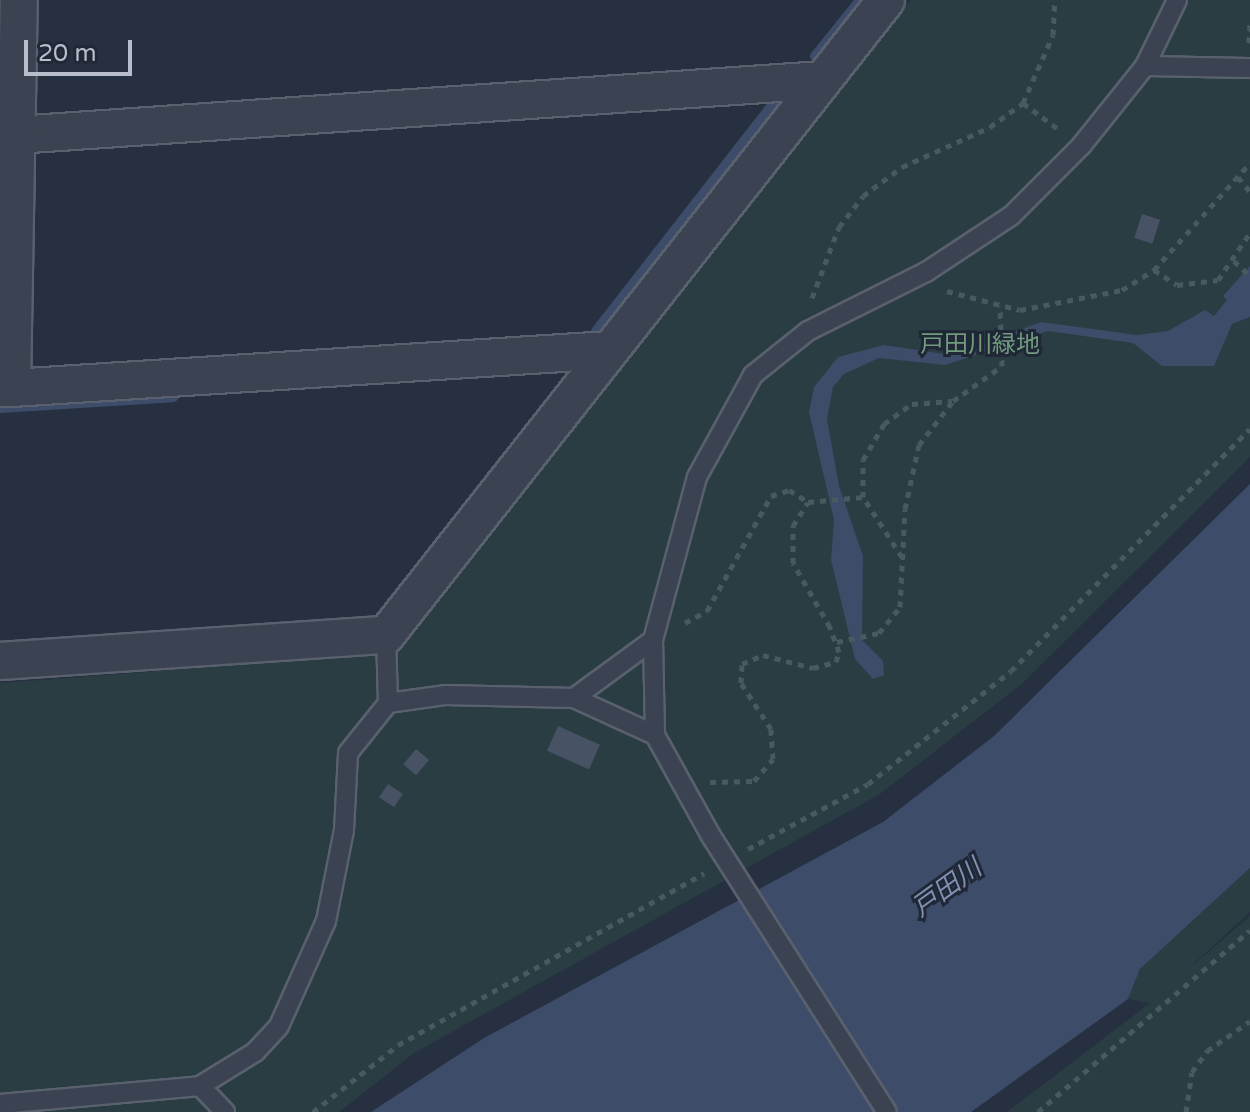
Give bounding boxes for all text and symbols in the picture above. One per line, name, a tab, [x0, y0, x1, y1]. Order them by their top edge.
scale bar	[28, 24, 136, 74]
text: 20 m	[38, 39, 96, 68]
park label: 戸田川緑地	[920, 331, 1040, 359]
water label: 戸田川	[906, 852, 988, 924]

